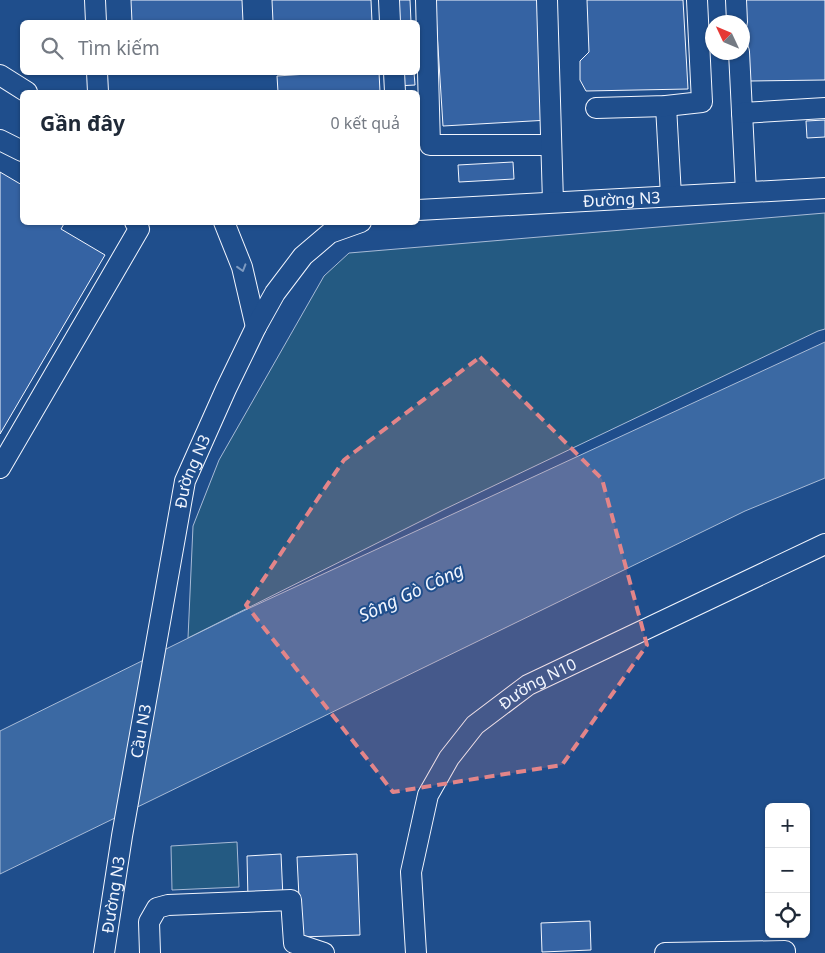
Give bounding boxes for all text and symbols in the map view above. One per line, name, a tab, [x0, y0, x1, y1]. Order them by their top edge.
north arrow	[705, 15, 750, 60]
search box	[20, 20, 420, 75]
icon: search	[38, 34, 66, 62]
text: Tìm kiếm	[78, 35, 160, 61]
text: Gần đây	[40, 109, 125, 137]
text: 0 kết quả	[330, 112, 400, 134]
street label: Đường N3	[582, 186, 661, 212]
one-way arrow	[236, 263, 246, 272]
street label: Đường N3	[169, 431, 215, 510]
water label: Sông Gò Công	[355, 557, 467, 627]
street label: Đường N10	[494, 653, 580, 714]
street label: Cầu N3	[125, 702, 156, 760]
map controls	[765, 803, 810, 938]
button: +	[765, 803, 810, 848]
button: −	[765, 848, 810, 893]
street label: Đường N3	[96, 855, 130, 935]
button: locate	[765, 893, 810, 938]

